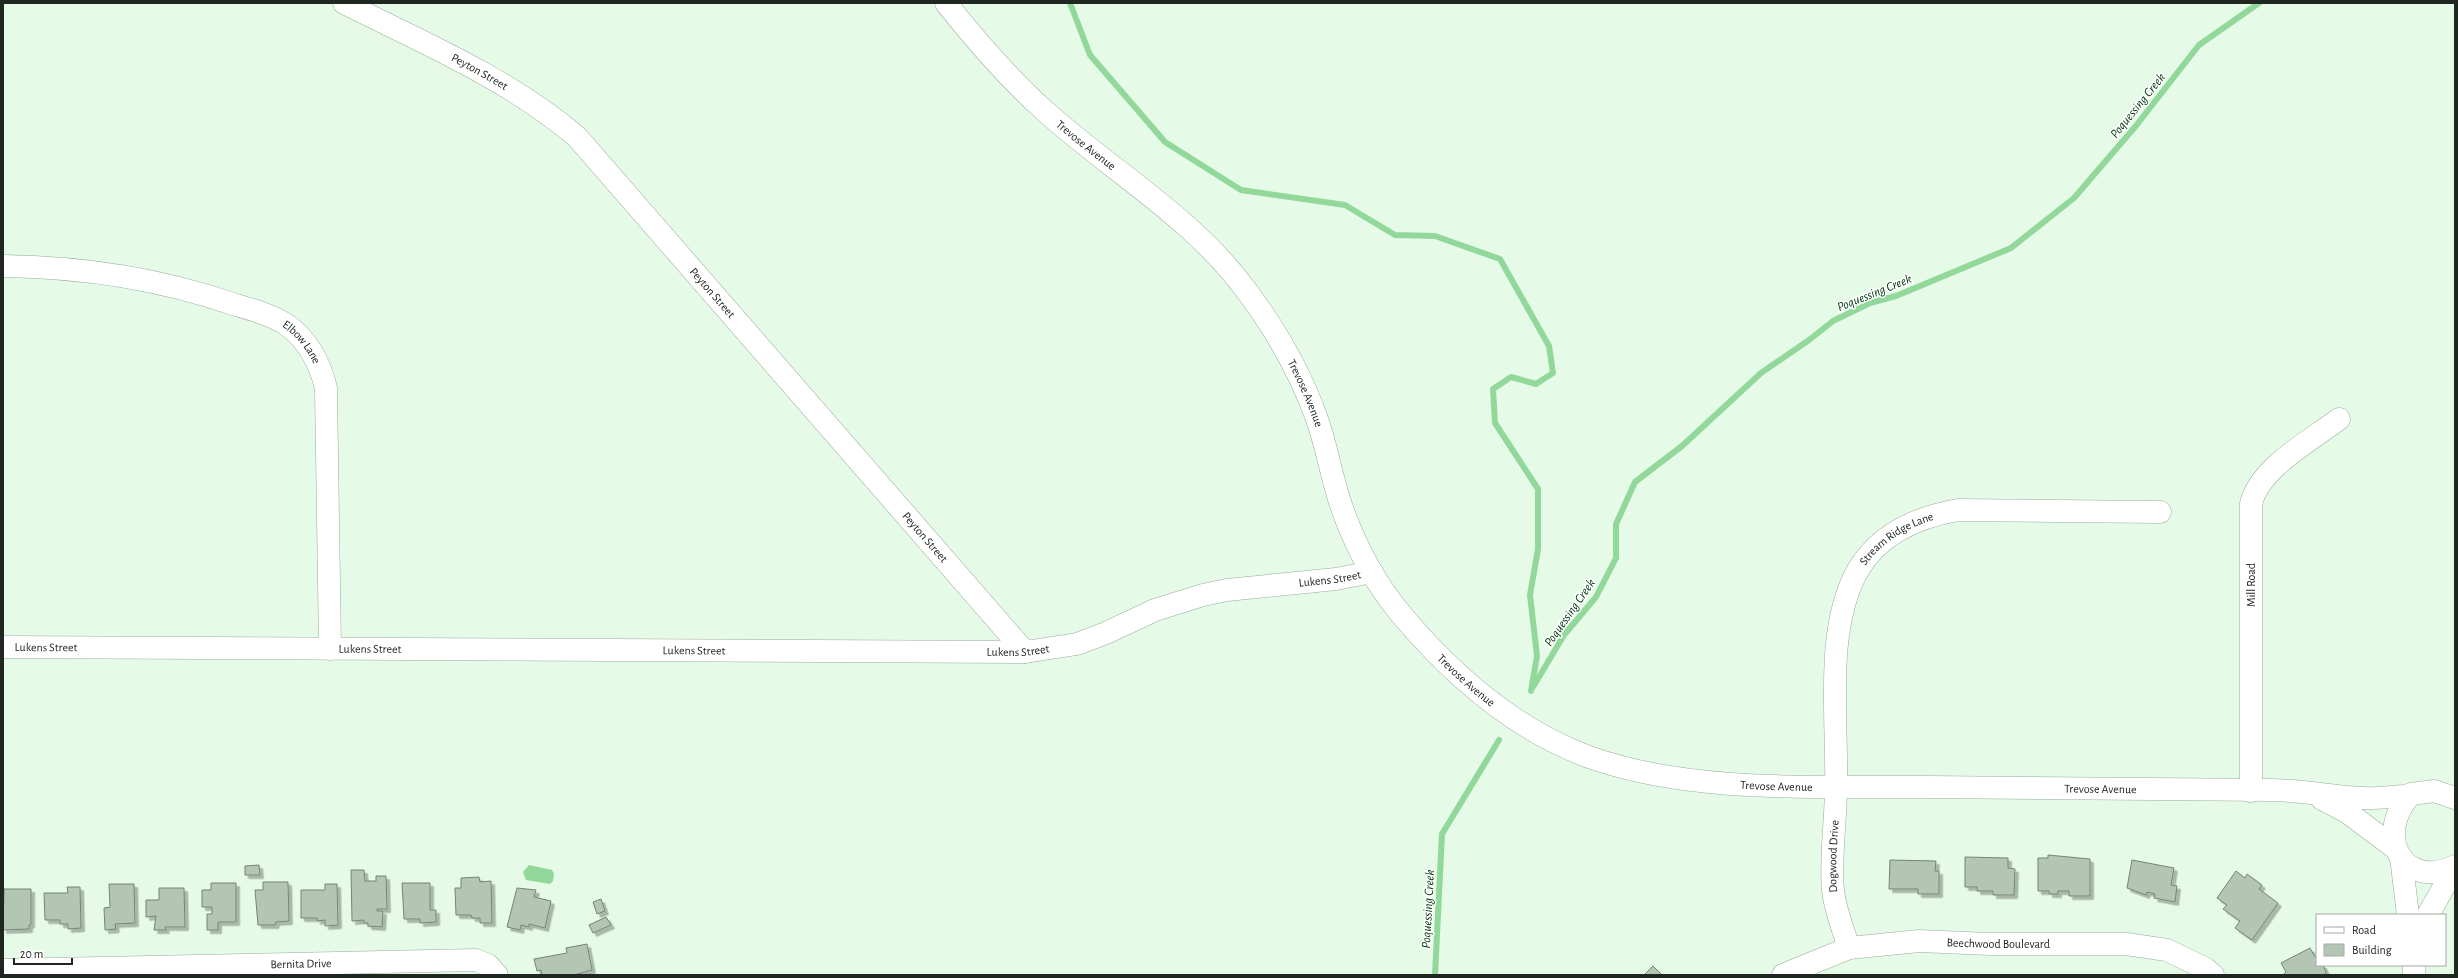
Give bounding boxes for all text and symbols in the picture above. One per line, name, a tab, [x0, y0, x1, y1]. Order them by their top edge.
street label: Peyton Street	[450, 51, 510, 92]
water label: Poquessing Creek	[2108, 71, 2168, 141]
street label: Trevose Avenue	[1054, 118, 1118, 172]
street label: Peyton Street	[688, 265, 738, 320]
water label: Poquessing Creek	[1835, 273, 1914, 314]
street label: Elbow Lane	[281, 318, 323, 365]
street label: Trevose Avenue	[1285, 357, 1325, 428]
street label: Peyton Street	[900, 510, 950, 565]
street label: Stream Ridge Lane	[1857, 510, 1935, 567]
street label: Mill Road	[2245, 563, 2257, 607]
street label: Lukens Street	[1298, 568, 1362, 589]
water label: Poquessing Creek	[1542, 577, 1598, 649]
street label: Lukens Street	[15, 641, 78, 653]
street label: Lukens Street	[987, 642, 1050, 658]
street label: Lukens Street	[339, 643, 402, 655]
street label: Lukens Street	[663, 644, 726, 657]
street label: Trevose Avenue	[1435, 652, 1497, 709]
street label: Trevose Avenue	[1740, 779, 1813, 793]
street label: Trevose Avenue	[2064, 782, 2137, 795]
street label: Dogwood Drive	[1826, 820, 1841, 893]
water label: Poquessing Creek	[1420, 869, 1437, 949]
legend	[2316, 914, 2446, 966]
text: Road	[2352, 924, 2376, 936]
street label: Beechwood Boulevard	[1946, 936, 2050, 950]
scale bar	[14, 940, 72, 966]
text: Building	[2352, 944, 2392, 956]
text: 20 m	[20, 948, 43, 960]
street label: Bernita Drive	[270, 957, 332, 970]

